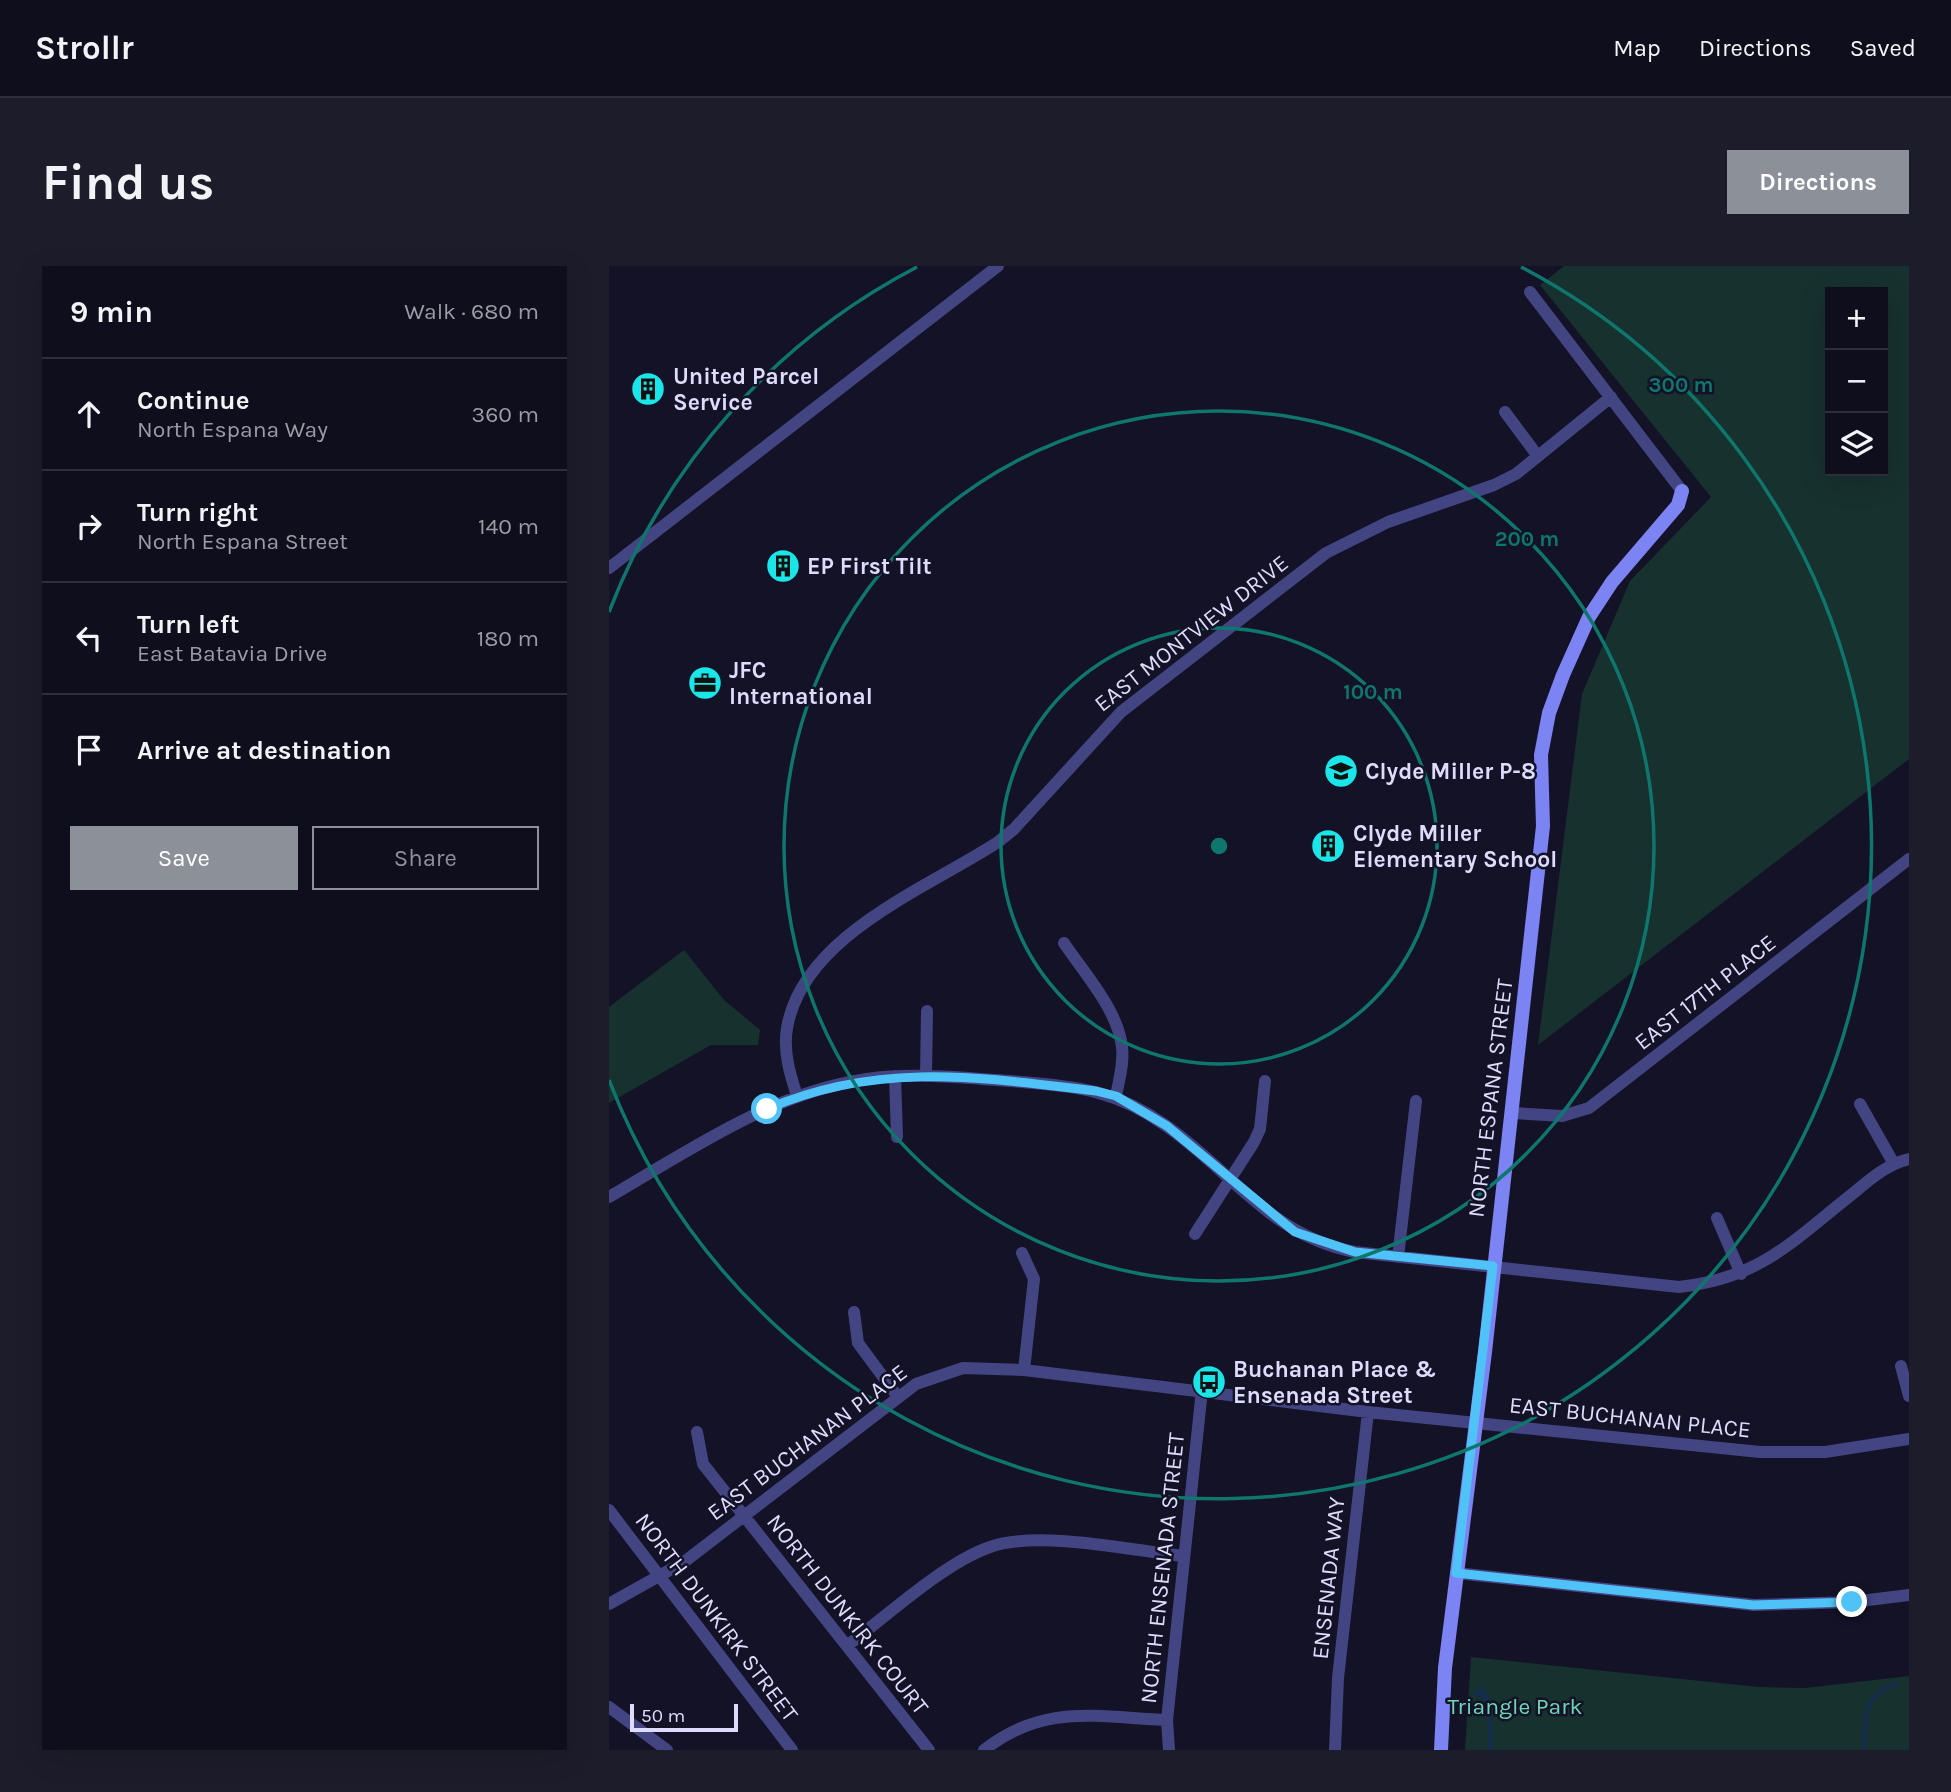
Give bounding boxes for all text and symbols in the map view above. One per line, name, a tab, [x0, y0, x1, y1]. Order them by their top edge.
text: Strollr	[35, 29, 134, 67]
text: Map	[1613, 34, 1661, 62]
text: Directions	[1699, 34, 1812, 62]
text: Saved	[1850, 34, 1916, 62]
button: Directions	[1727, 150, 1909, 214]
text: Find us	[42, 154, 214, 211]
map controls	[1825, 287, 1888, 476]
button: +	[1825, 287, 1888, 350]
text: 9 min	[70, 294, 153, 330]
text: Walk · 680 m	[404, 298, 539, 325]
button: −	[1825, 350, 1888, 413]
place label: United Parcel Service	[673, 363, 819, 416]
building icon: United Parcel Service	[629, 370, 667, 408]
text: 300 m	[1649, 373, 1713, 397]
text: Continue	[137, 385, 249, 416]
icon: ahead	[70, 395, 108, 433]
text: 360 m	[472, 401, 539, 428]
button: layers	[1825, 413, 1888, 476]
text: North Espana Way	[137, 416, 328, 443]
text: Turn right	[137, 497, 258, 528]
icon: right	[70, 507, 108, 545]
text: 140 m	[478, 513, 539, 540]
text: 200 m	[1495, 527, 1559, 551]
text: North Espana Street	[137, 528, 348, 555]
building icon: EP First Tilt	[764, 547, 802, 585]
street label: EAST MONTVIEW DRIVE	[1089, 549, 1294, 717]
place label: EP First Tilt	[807, 553, 932, 580]
text: Turn left	[137, 609, 239, 640]
icon: left	[70, 619, 108, 657]
text: 180 m	[477, 625, 539, 652]
text: East Batavia Drive	[137, 640, 327, 667]
place label: JFC International	[729, 657, 873, 710]
office icon: JFC International	[686, 664, 724, 702]
text: 100 m	[1343, 680, 1403, 704]
icon: arrive	[70, 731, 108, 769]
text: Arrive at destination	[137, 735, 391, 766]
school or university icon: Clyde Miller P-8	[1322, 752, 1360, 790]
place label: Clyde Miller P-8	[1365, 758, 1536, 785]
place label: Clyde Miller Elementary School	[1353, 820, 1557, 873]
button: Save	[70, 826, 298, 890]
button: Share	[312, 826, 539, 890]
building icon: Clyde Miller Elementary School	[1309, 827, 1347, 865]
centre of rings	[1207, 834, 1231, 858]
street label: EAST 17TH PLACE	[1629, 929, 1781, 1056]
street label: NORTH ESPANA STREET	[1462, 977, 1519, 1219]
route start	[751, 1093, 782, 1124]
place label: Buchanan Place & Ensenada Street	[1233, 1356, 1436, 1409]
street label: EAST BUCHANAN PLACE	[702, 1359, 912, 1526]
bus stop icon: Buchanan Place & Ensenada Street	[1190, 1363, 1228, 1401]
street label: EAST BUCHANAN PLACE	[1508, 1391, 1752, 1444]
street label: NORTH ENSENADA STREET	[1135, 1431, 1190, 1705]
street label: ENSENADA WAY	[1307, 1495, 1350, 1661]
street label: NORTH DUNKIRK STREET	[629, 1508, 804, 1727]
street label: NORTH DUNKIRK COURT	[761, 1509, 934, 1720]
route end	[1836, 1586, 1867, 1617]
park label: Triangle Park	[1448, 1693, 1582, 1720]
scale bar	[630, 1701, 739, 1733]
text: 50 m	[641, 1705, 685, 1727]

